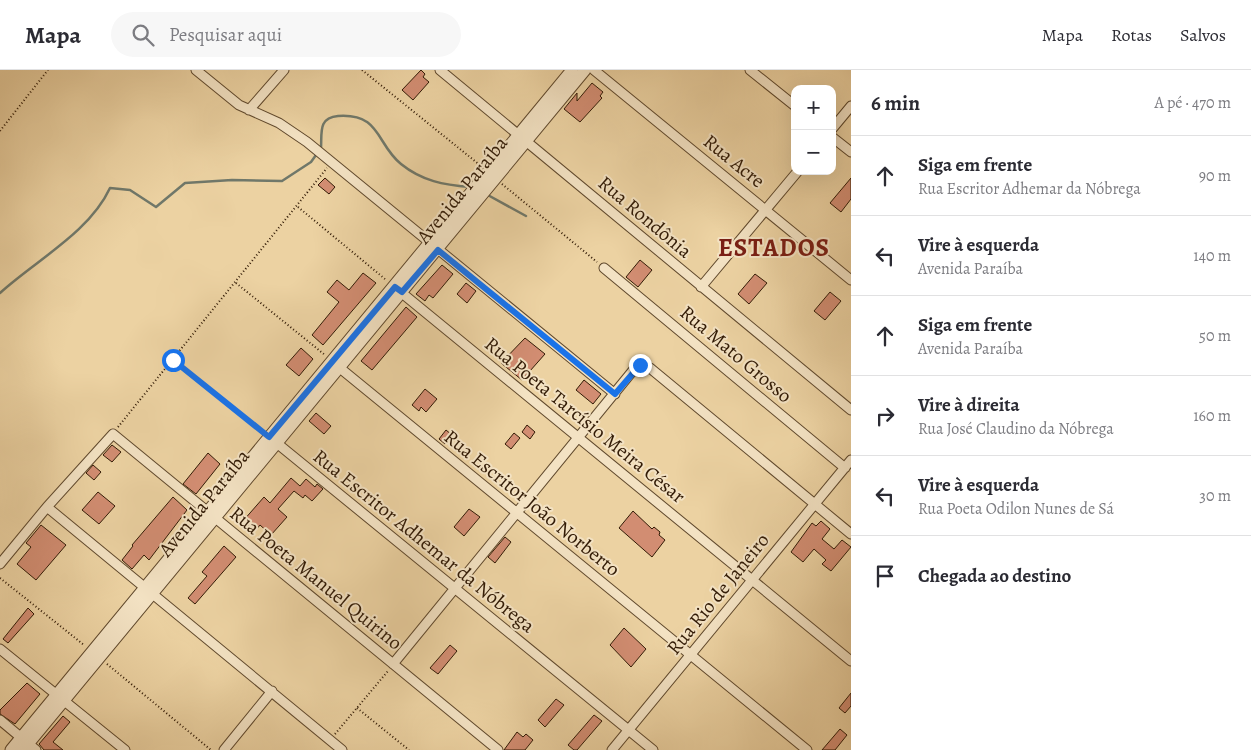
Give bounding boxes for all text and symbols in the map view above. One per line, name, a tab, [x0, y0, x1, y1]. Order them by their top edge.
search box	[111, 12, 461, 57]
text: Mapa	[25, 19, 81, 51]
icon: search	[129, 21, 157, 49]
text: Pesquisar aqui	[169, 22, 282, 48]
text: Mapa	[1042, 23, 1083, 47]
text: Rotas	[1111, 23, 1152, 47]
text: Salvos	[1180, 23, 1226, 47]
map controls	[791, 85, 836, 175]
button: +	[791, 85, 836, 130]
text: 6 min	[871, 89, 920, 117]
text: A pé · 470 m	[1154, 92, 1231, 114]
street label: Rua Acre	[698, 128, 771, 194]
street label: Avenida Paraíba	[410, 130, 514, 250]
button: −	[791, 130, 836, 175]
text: Siga em frente	[918, 152, 1032, 178]
icon: ahead	[871, 162, 899, 190]
text: 90 m	[1199, 165, 1231, 187]
street label: Rua Rondônia	[592, 170, 698, 265]
text: Rua Escritor Adhemar da Nóbrega	[918, 178, 1141, 200]
district label: ESTADOS	[718, 231, 830, 265]
text: Vire à esquerda	[918, 232, 1039, 258]
icon: left	[871, 242, 899, 270]
text: 140 m	[1193, 245, 1231, 267]
text: Avenida Paraíba	[918, 258, 1023, 280]
street label: Rua Mato Grosso	[674, 299, 798, 409]
text: Siga em frente	[918, 312, 1032, 338]
icon: ahead	[871, 322, 899, 350]
text: 50 m	[1199, 325, 1231, 347]
street label: Rua Poeta Tarcísio Meira César	[479, 331, 691, 510]
text: Avenida Paraíba	[918, 338, 1023, 360]
route start	[162, 349, 185, 372]
route end	[629, 354, 652, 377]
text: Vire à direita	[918, 392, 1020, 418]
icon: right	[871, 402, 899, 430]
text: 160 m	[1193, 405, 1231, 427]
text: Rua José Claudino da Nóbrega	[918, 418, 1114, 440]
street label: Rua Escritor João Norberto	[438, 423, 626, 583]
street label: Avenida Paraíba	[152, 443, 256, 563]
street label: Rua Escritor Adhemar da Nóbrega	[307, 443, 541, 639]
text: Vire à esquerda	[918, 472, 1039, 498]
icon: left	[871, 482, 899, 510]
text: 30 m	[1199, 485, 1231, 507]
text: Rua Poeta Odilon Nunes de Sá	[918, 498, 1114, 520]
street label: Rua Poeta Manuel Quirino	[224, 500, 408, 656]
street label: Rua Rio de Janeiro	[661, 527, 775, 660]
icon: arrive	[871, 562, 899, 590]
text: Chegada ao destino	[918, 563, 1071, 589]

